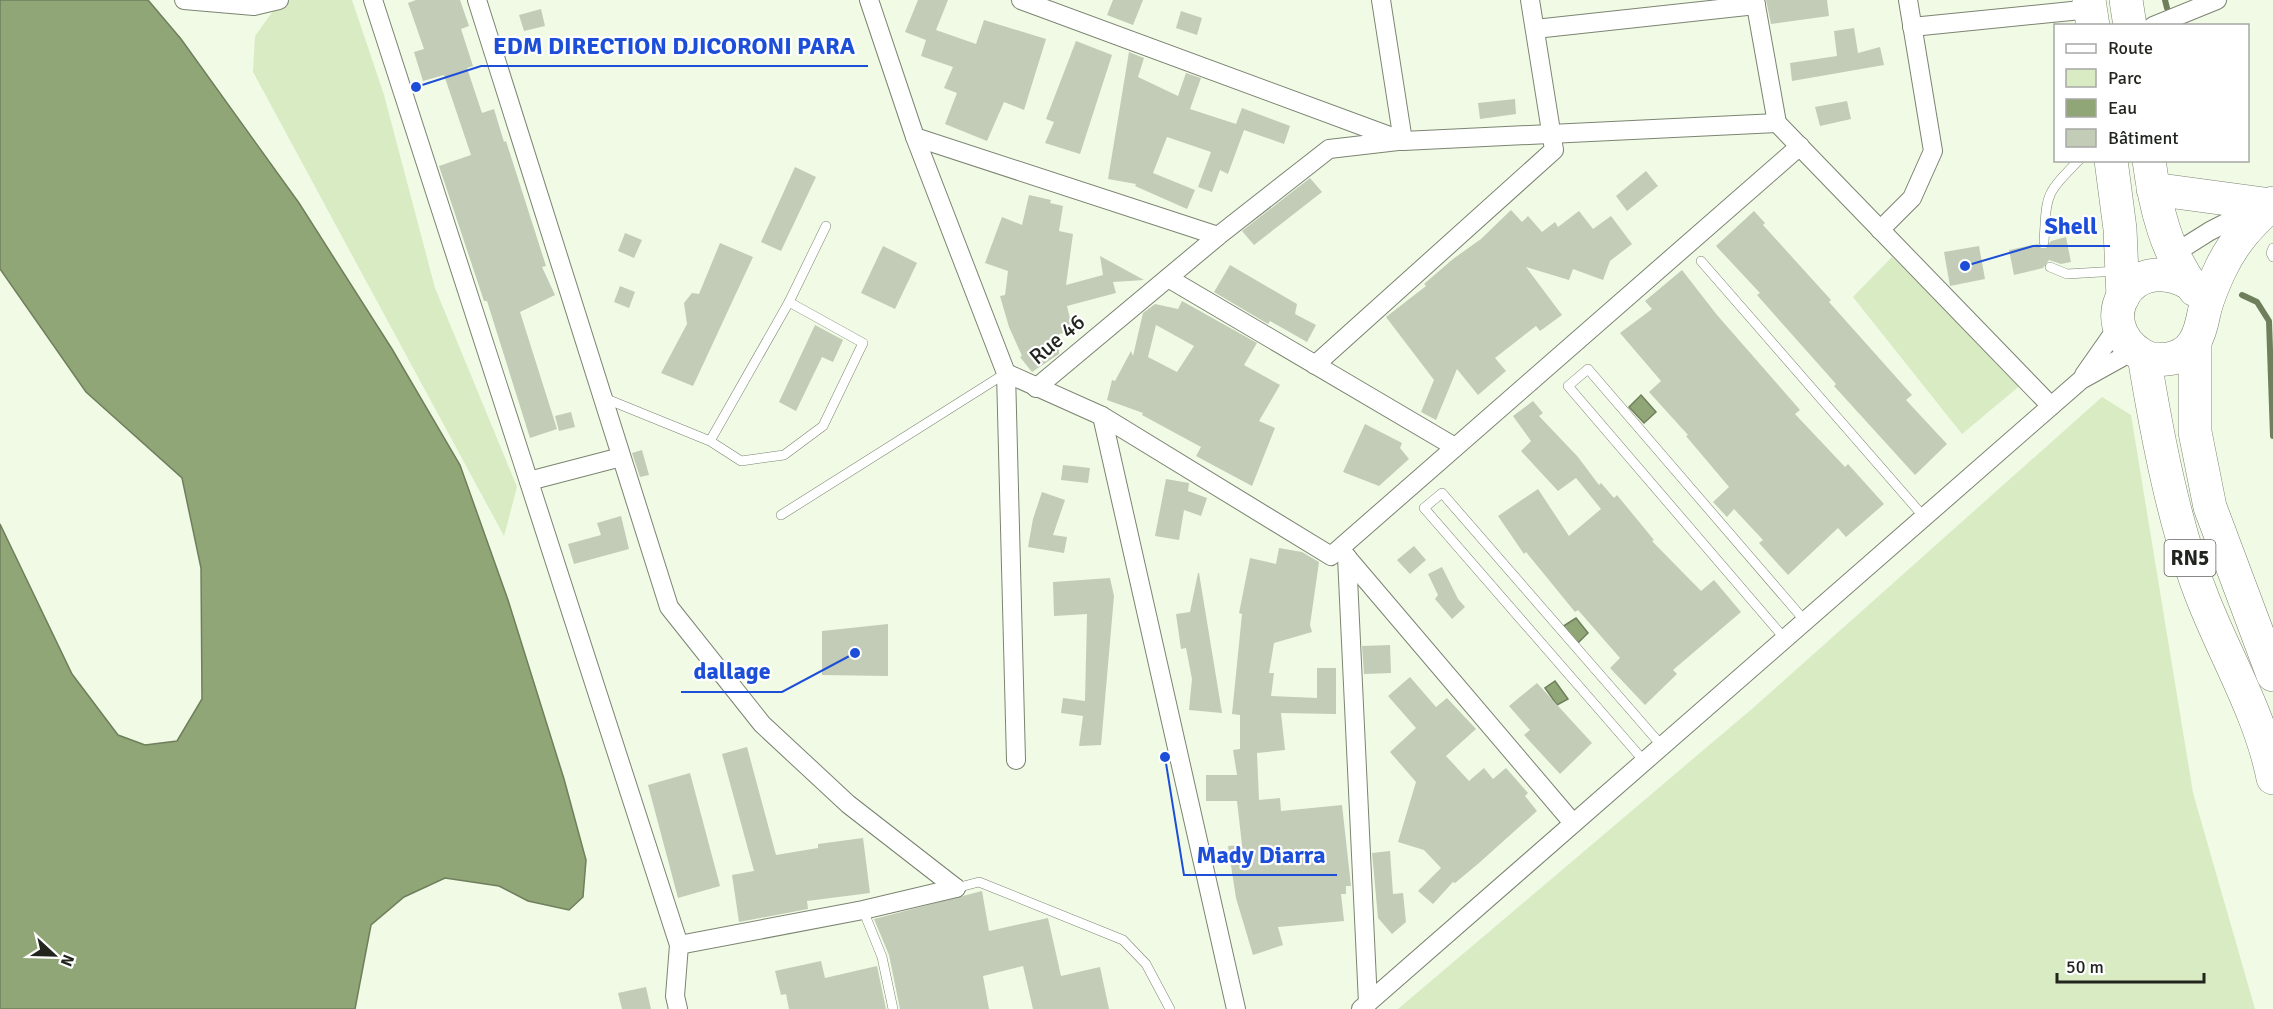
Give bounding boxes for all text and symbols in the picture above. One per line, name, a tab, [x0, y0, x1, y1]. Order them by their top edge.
callout: EDM DIRECTION DJICORONI PARA	[481, 24, 868, 66]
legend	[2054, 24, 2249, 162]
text: EDM DIRECTION DJICORONI PARA	[493, 31, 856, 61]
text: Route	[2108, 37, 2153, 59]
text: Parc	[2108, 67, 2142, 89]
text: Eau	[2108, 97, 2137, 119]
text: Bâtiment	[2108, 127, 2179, 149]
callout: Shell	[2033, 204, 2110, 246]
text: Shell	[2044, 211, 2098, 241]
street label: Rue 46	[1024, 308, 1090, 370]
road number: RN5	[2164, 540, 2216, 576]
callout: dallage	[681, 650, 782, 692]
text: dallage	[693, 656, 771, 686]
callout: Mady Diarra	[1184, 833, 1337, 875]
text: Mady Diarra	[1197, 840, 1325, 870]
north arrow	[24, 925, 84, 985]
scale bar	[2057, 946, 2204, 984]
text: N	[56, 951, 78, 969]
text: 50 m	[2066, 956, 2104, 978]

